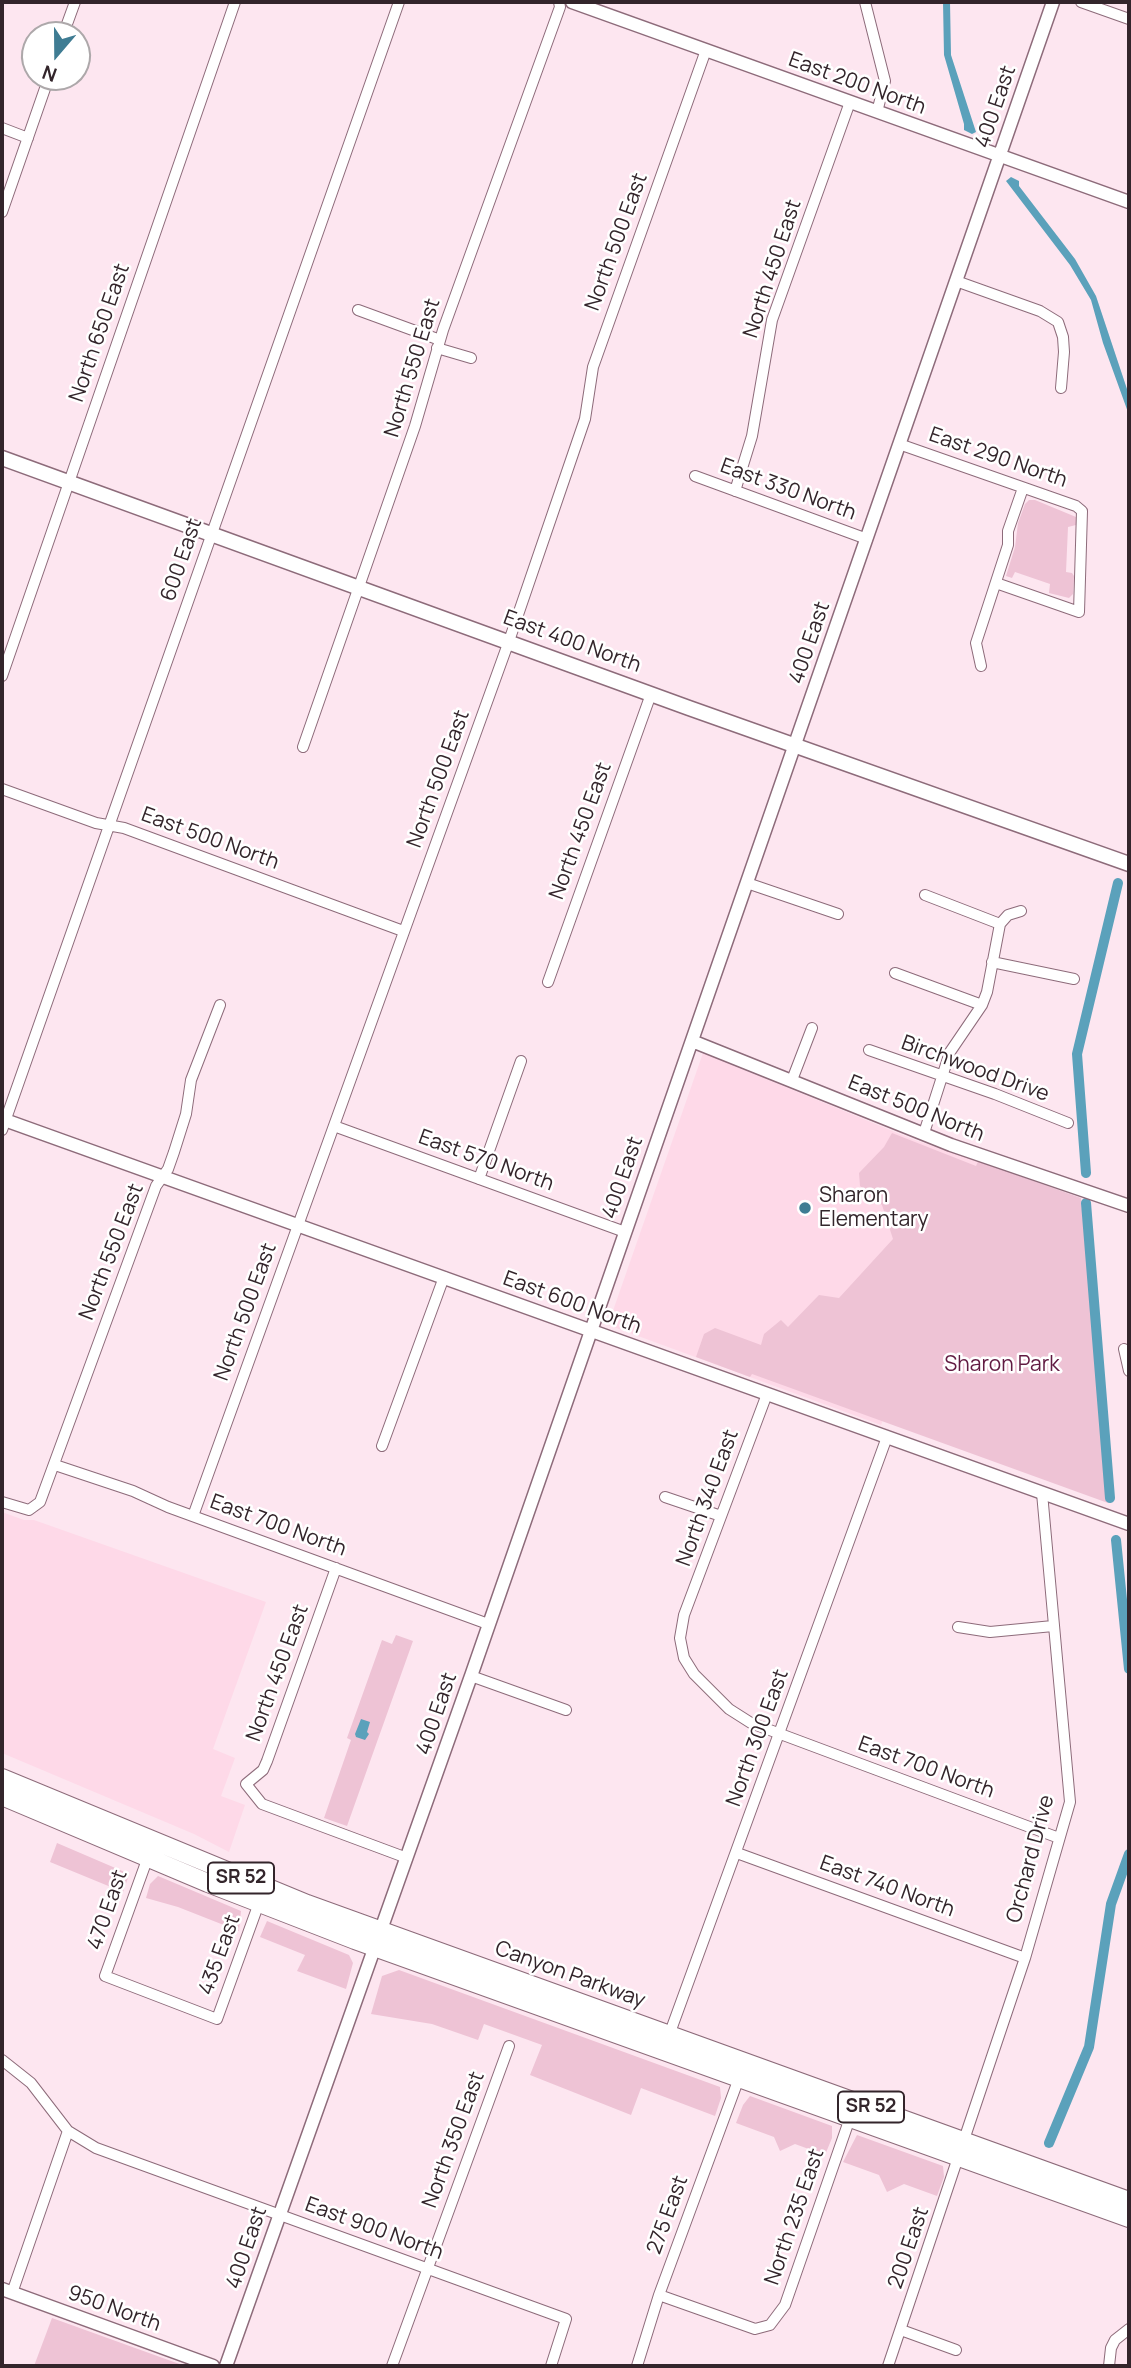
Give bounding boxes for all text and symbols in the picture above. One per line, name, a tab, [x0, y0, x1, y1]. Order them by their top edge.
north arrow	[21, 21, 91, 91]
street label: East 200 North	[785, 47, 929, 121]
text: N	[39, 59, 60, 88]
street label: 400 East	[970, 63, 1022, 151]
street label: North 500 East	[580, 170, 654, 314]
street label: North 450 East	[739, 197, 807, 341]
street label: North 650 East	[65, 260, 135, 406]
street label: North 550 East	[380, 296, 446, 440]
street label: East 290 North	[926, 423, 1070, 493]
street label: East 330 North	[717, 454, 859, 526]
street label: 600 East	[156, 515, 208, 605]
street label: 400 East	[784, 599, 836, 687]
street label: East 400 North	[500, 605, 644, 679]
street label: North 500 East	[402, 707, 476, 851]
street label: North 450 East	[545, 759, 617, 903]
street label: East 500 North	[138, 802, 282, 876]
street label: Birchwood Drive	[898, 1031, 1052, 1107]
street label: East 500 North	[844, 1070, 988, 1148]
street label: East 570 North	[415, 1125, 557, 1197]
street label: 400 East	[597, 1134, 649, 1222]
street label: North 550 East	[74, 1180, 150, 1324]
place label: Sharon Elementary	[819, 1183, 929, 1233]
marker: Sharon Elementary	[797, 1200, 813, 1216]
street label: North 500 East	[209, 1240, 283, 1384]
street label: East 600 North	[499, 1266, 645, 1340]
park label: Sharon Park	[944, 1352, 1060, 1378]
street label: North 340 East	[672, 1426, 744, 1570]
street label: East 700 North	[207, 1490, 349, 1562]
street label: North 450 East	[242, 1601, 314, 1745]
street label: North 300 East	[722, 1666, 794, 1810]
street label: 400 East	[411, 1670, 463, 1758]
street label: East 700 North	[855, 1732, 997, 1804]
street label: Orchard Drive	[1002, 1792, 1060, 1926]
street label: East 740 North	[816, 1851, 958, 1923]
road number: SR 52	[208, 1862, 274, 1894]
street label: 470 East	[83, 1867, 133, 1953]
street label: 435 East	[194, 1912, 246, 1998]
street label: Canyon Parkway	[491, 1936, 649, 2014]
street label: North 350 East	[418, 2068, 490, 2212]
road number: SR 52	[838, 2092, 904, 2122]
street label: North 235 East	[760, 2146, 830, 2288]
street label: 275 East	[642, 2172, 694, 2258]
street label: East 900 North	[301, 2192, 447, 2266]
street label: 400 East	[221, 2204, 273, 2292]
street label: 200 East	[883, 2204, 935, 2292]
street label: 950 North	[64, 2281, 164, 2337]

